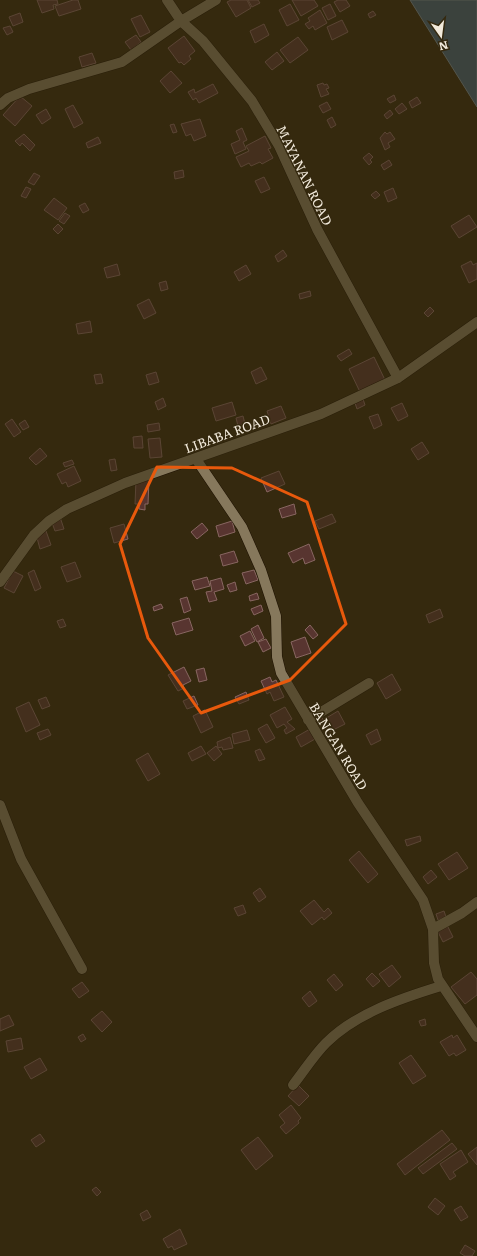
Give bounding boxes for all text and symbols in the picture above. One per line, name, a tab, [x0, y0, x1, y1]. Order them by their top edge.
north arrow	[421, 16, 461, 56]
text: N	[437, 38, 450, 56]
street label: MAYANAN ROAD	[272, 122, 338, 228]
street label: LIBABA ROAD	[182, 409, 272, 457]
street label: BANGAN ROAD	[305, 699, 373, 793]

